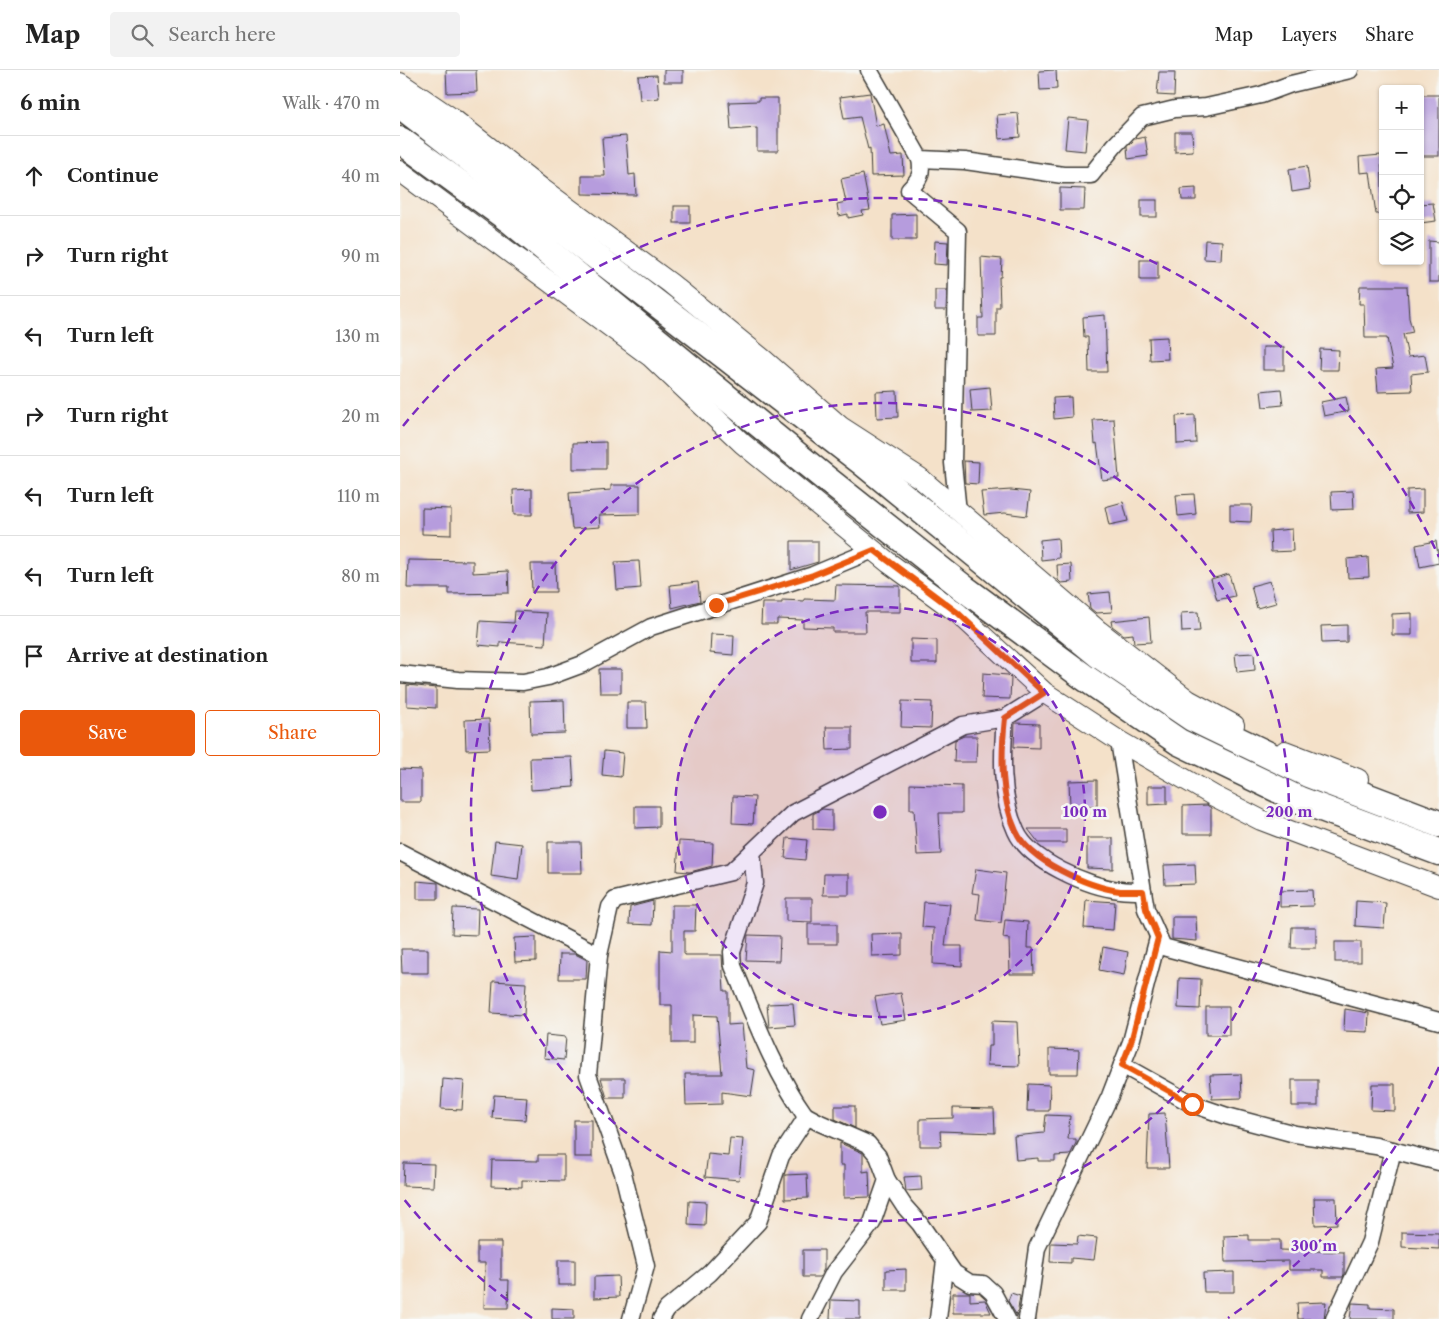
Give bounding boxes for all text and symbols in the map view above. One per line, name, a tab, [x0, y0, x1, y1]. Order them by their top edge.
search box	[110, 12, 460, 57]
text: Map	[25, 20, 80, 49]
icon: search	[128, 21, 156, 49]
text: Search here	[168, 23, 276, 46]
text: Map	[1215, 24, 1253, 46]
text: Layers	[1281, 24, 1337, 46]
text: Share	[1365, 24, 1414, 46]
map controls	[1379, 85, 1424, 265]
button: +	[1379, 85, 1424, 130]
text: 6 min	[20, 90, 81, 115]
text: Walk · 470 m	[282, 93, 380, 113]
button: −	[1379, 130, 1424, 175]
icon: ahead	[20, 162, 48, 190]
text: Continue	[67, 164, 159, 187]
text: 40 m	[341, 166, 380, 186]
button: locate	[1379, 175, 1424, 220]
button: layers	[1379, 220, 1424, 265]
icon: right	[20, 242, 48, 270]
text: Turn right	[67, 244, 168, 267]
text: 90 m	[341, 246, 380, 266]
icon: left	[20, 322, 48, 350]
text: Turn left	[67, 324, 154, 347]
text: 130 m	[335, 326, 380, 346]
icon: right	[20, 402, 48, 430]
text: Turn right	[67, 404, 168, 427]
text: 20 m	[341, 406, 380, 426]
icon: left	[20, 482, 48, 510]
text: Turn left	[67, 484, 154, 507]
text: 110 m	[337, 486, 380, 506]
icon: left	[20, 562, 48, 590]
text: Turn left	[67, 564, 154, 587]
text: 80 m	[341, 566, 380, 586]
route end	[705, 594, 728, 617]
icon: arrive	[20, 642, 48, 670]
text: Arrive at destination	[67, 644, 268, 667]
button: Save	[20, 710, 195, 756]
button: Share	[205, 710, 380, 756]
text: 100 m	[1063, 802, 1107, 821]
text: 200 m	[1266, 802, 1312, 821]
centre of rings	[871, 803, 889, 821]
route start	[1181, 1093, 1204, 1116]
text: 300 m	[1291, 1236, 1337, 1255]

